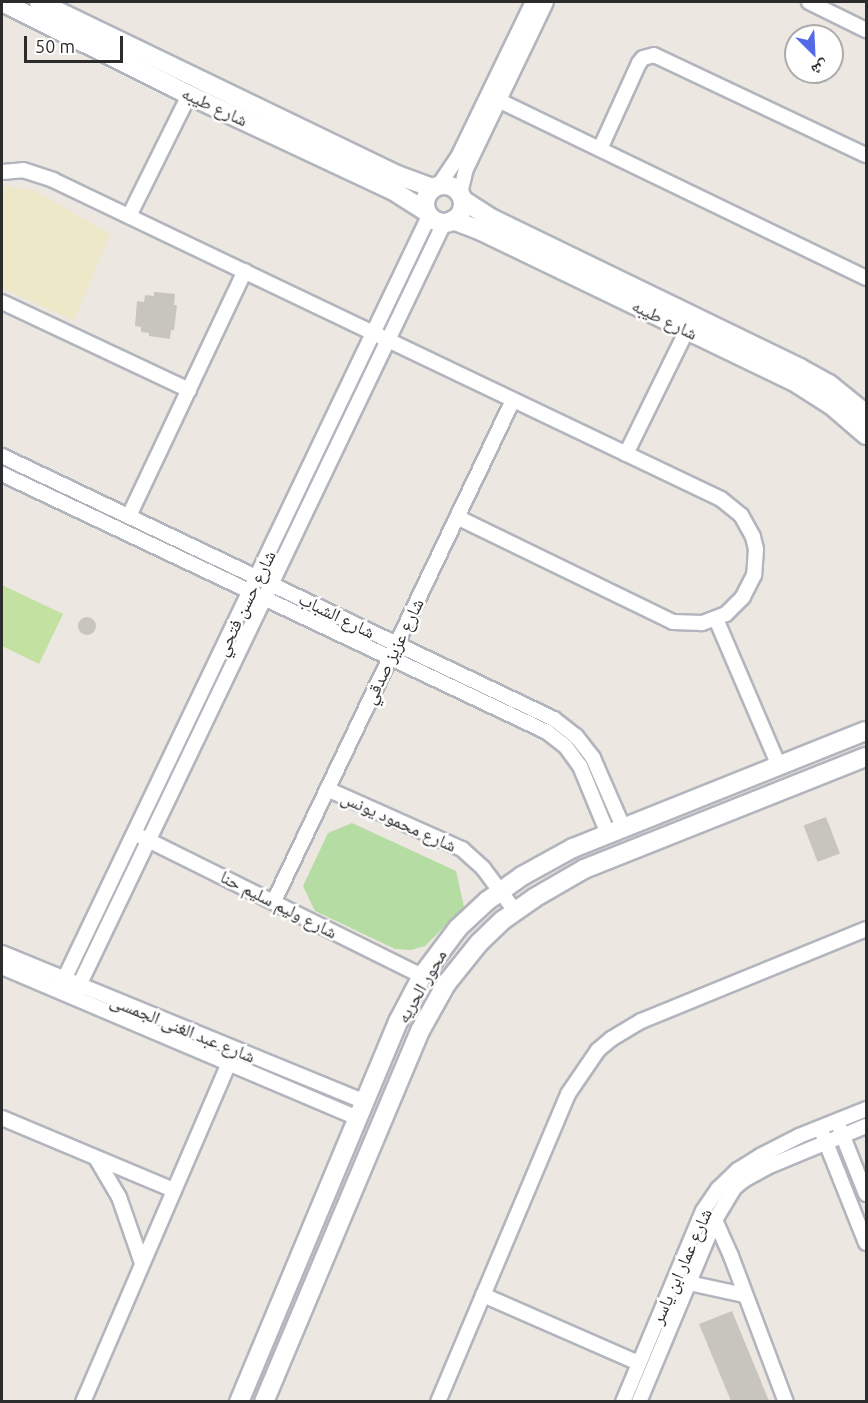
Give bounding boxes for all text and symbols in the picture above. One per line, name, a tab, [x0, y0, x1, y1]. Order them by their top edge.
scale bar	[27, 24, 126, 62]
north arrow	[784, 24, 844, 84]
text: 50 m	[35, 36, 75, 56]
text: ش	[809, 57, 832, 80]
street label: شارع طيبه	[179, 81, 251, 131]
street label: شارع طيبه	[629, 294, 701, 344]
street label: شارع حسن فتحي	[210, 547, 280, 659]
street label: شارع الشباب	[295, 587, 379, 643]
street label: شارع عزيز صدقي	[358, 595, 428, 707]
street label: شارع محمود يونس	[338, 786, 460, 856]
street label: شارع وليم سليم حنا	[217, 865, 341, 943]
street label: محور الحريه	[391, 945, 451, 1027]
street label: شارع عبد الغنى الجمسى	[107, 989, 259, 1067]
street label: شارع عمار ابن ياسر	[646, 1205, 716, 1327]

